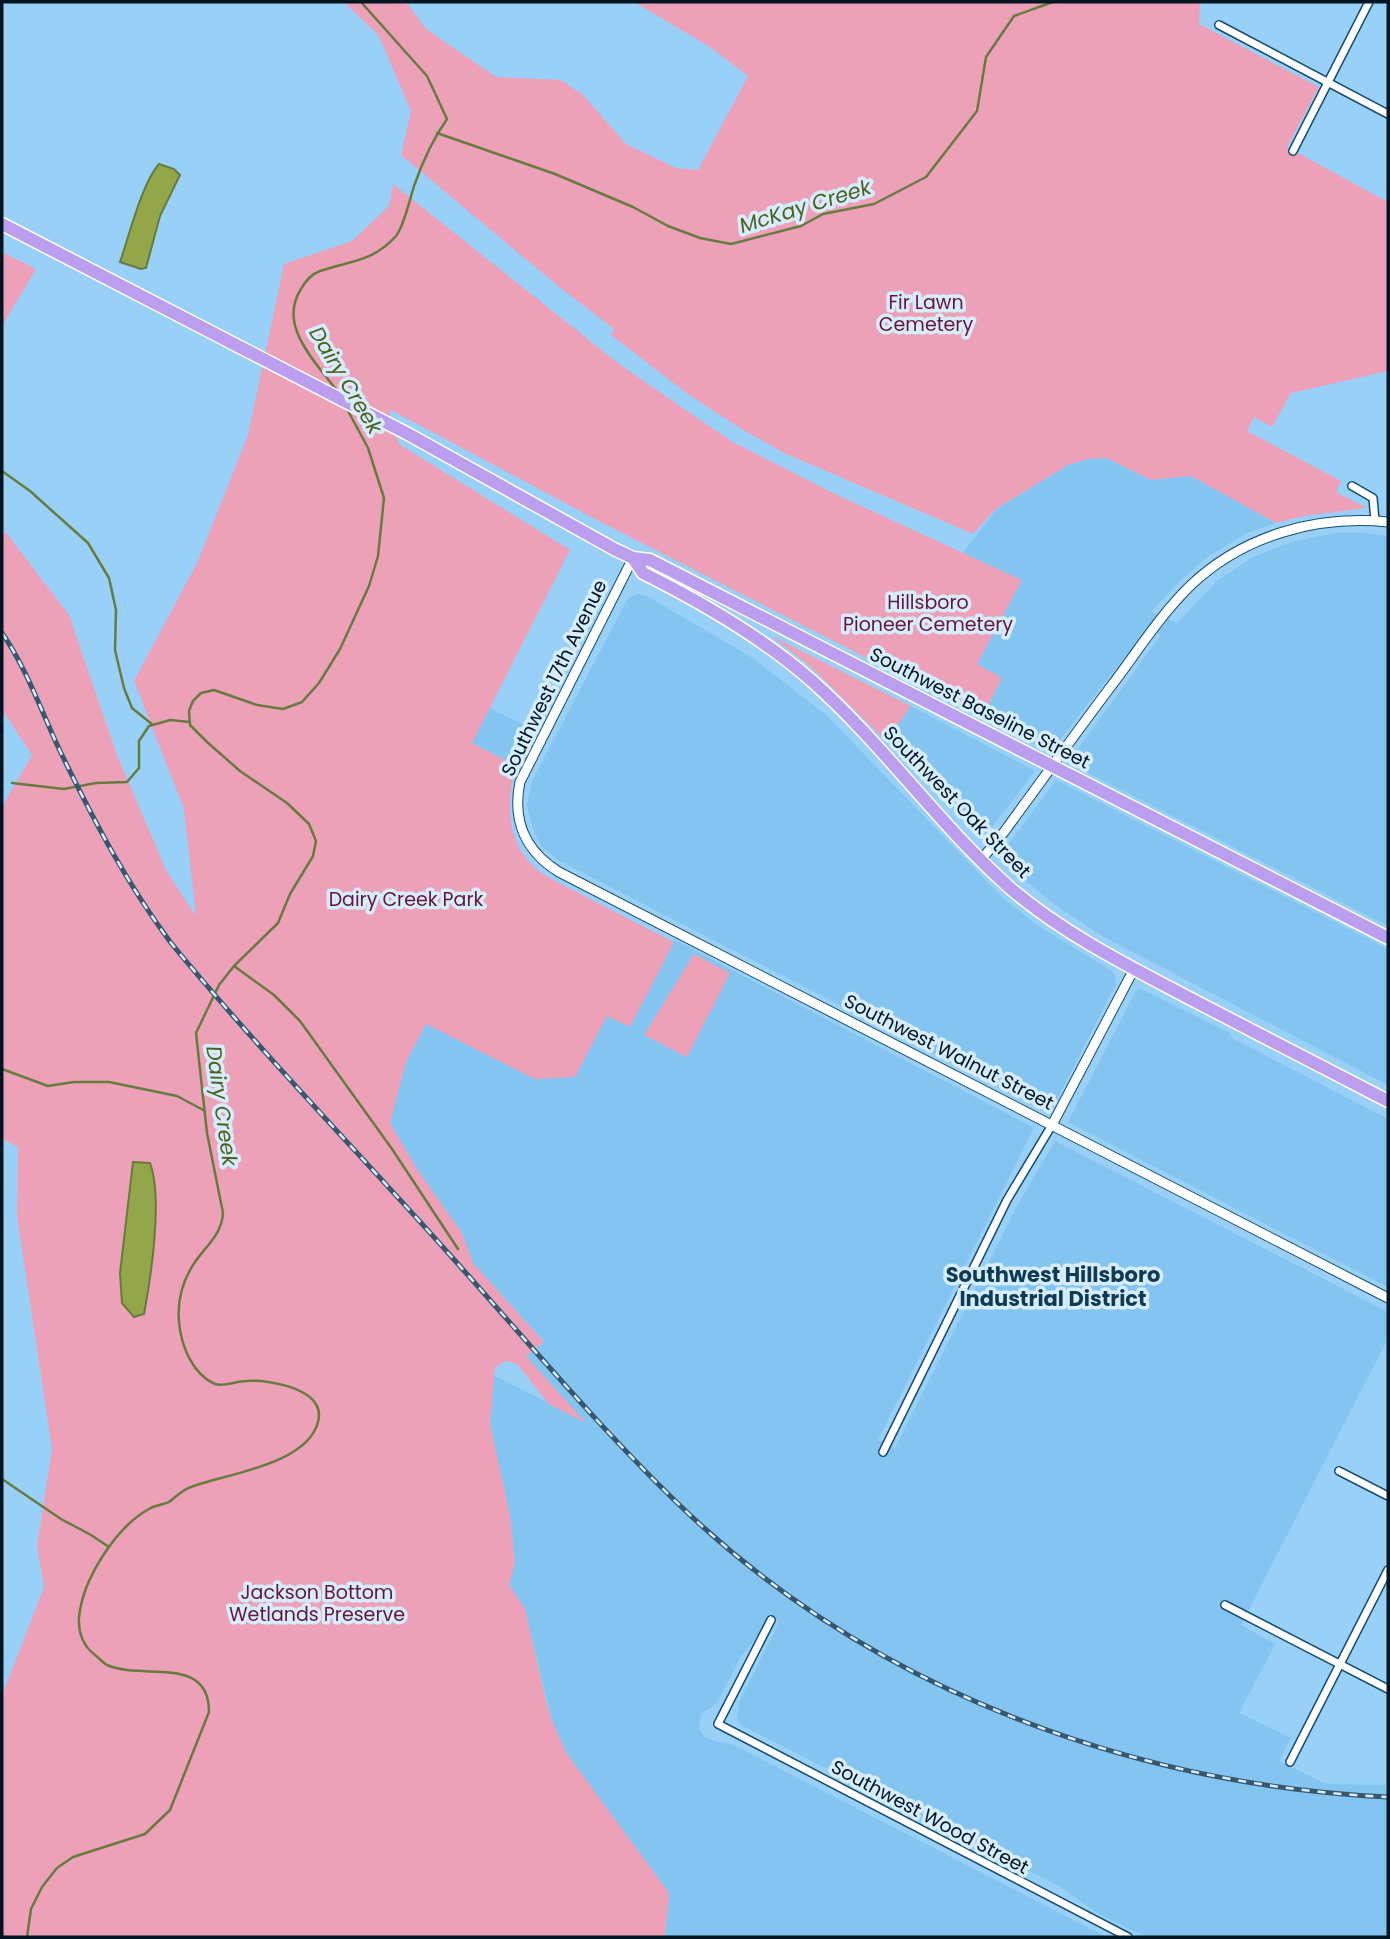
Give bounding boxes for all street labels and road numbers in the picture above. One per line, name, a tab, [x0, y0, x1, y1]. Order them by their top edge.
street label: Southwest 17th Avenue	[495, 575, 613, 781]
street label: Southwest Baseline Street	[865, 641, 1095, 775]
street label: Southwest Oak Street	[877, 720, 1037, 884]
street label: Southwest Walnut Street	[840, 987, 1058, 1117]
street label: Southwest Wood Street	[826, 1753, 1034, 1881]

